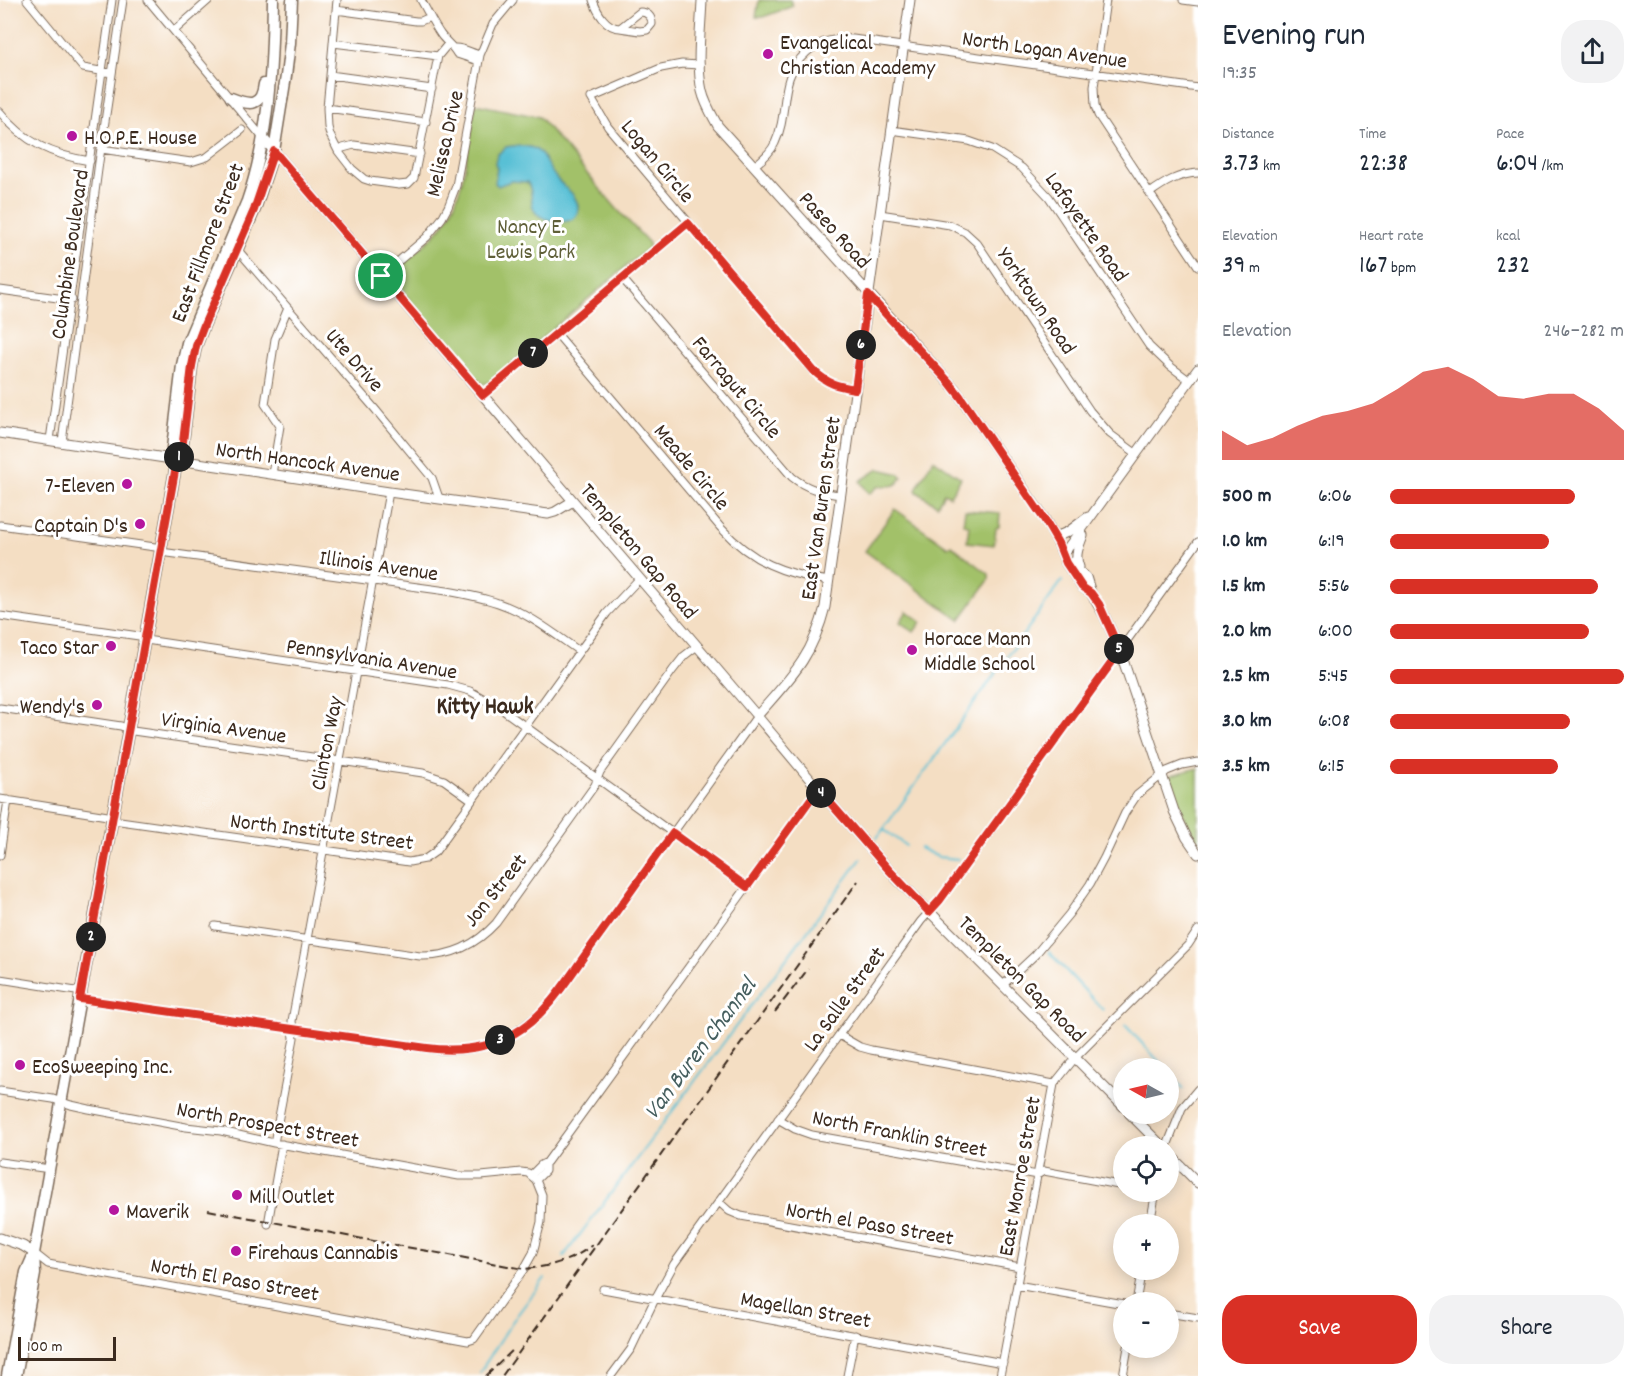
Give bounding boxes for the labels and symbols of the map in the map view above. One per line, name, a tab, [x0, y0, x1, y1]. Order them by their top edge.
street label: North Logan Avenue	[960, 25, 1129, 78]
place label: Evangelical Christian Academy	[780, 29, 936, 85]
marker: Evangelical Christian Academy	[761, 47, 775, 61]
street label: Melissa Drive	[419, 88, 474, 200]
street label: Logan Circle	[612, 114, 701, 211]
place label: H.O.P.E. House	[84, 124, 197, 155]
marker: H.O.P.E. House	[65, 129, 79, 143]
street label: East Fillmore Street	[165, 159, 254, 327]
street label: Columbine Boulevard	[44, 167, 99, 342]
street label: Lafayette Road	[1036, 167, 1135, 289]
street label: Paseo Road	[790, 186, 877, 277]
park label: Nancy E. Lewis Park	[487, 213, 575, 269]
street label: Yorktown Road	[988, 242, 1082, 362]
pin	[355, 250, 406, 301]
street label: Ute Drive	[317, 323, 390, 400]
street label: Farragut Circle	[683, 330, 788, 446]
pin: 6	[846, 330, 876, 360]
pin: 7	[518, 338, 548, 368]
street label: East Van Buren Street	[794, 415, 851, 602]
street label: Meade Circle	[645, 418, 736, 518]
street label: North Hancock Avenue	[213, 435, 402, 492]
pin: 1	[164, 442, 194, 472]
place label: 7-Eleven	[45, 472, 115, 503]
marker: 7-Eleven	[120, 477, 134, 491]
street label: Templeton Gap Road	[571, 477, 704, 627]
place label: Captain D's	[34, 512, 128, 543]
marker: Captain D's	[133, 517, 147, 531]
street label: Illinois Avenue	[317, 544, 440, 591]
place label: Horace Mann Middle School	[924, 625, 1035, 681]
street label: Pennsylvania Avenue	[284, 632, 459, 689]
place label: Taco Star	[20, 634, 100, 665]
pin: 5	[1104, 634, 1134, 664]
marker: Taco Star	[104, 639, 118, 653]
marker: Horace Mann Middle School	[905, 643, 919, 657]
district label: Kitty Hawk	[436, 691, 534, 725]
place label: Wendy's	[20, 693, 85, 724]
street label: Clinton Way	[304, 693, 353, 793]
marker: Wendy's	[90, 698, 104, 712]
street label: Virginia Avenue	[159, 705, 288, 754]
pin: 4	[806, 778, 836, 808]
street label: North Institute Street	[228, 807, 415, 860]
street label: Jon Street	[457, 848, 536, 935]
street label: Templeton Gap Road	[950, 910, 1091, 1051]
pin: 2	[76, 922, 106, 952]
street label: La Salle Street	[797, 941, 895, 1059]
water label: Van Buren Channel	[637, 970, 767, 1128]
pin: 3	[485, 1025, 515, 1055]
place label: EcoSweeping Inc.	[32, 1053, 172, 1084]
marker: EcoSweeping Inc.	[13, 1058, 27, 1072]
north arrow	[1113, 1058, 1179, 1124]
street label: East Monroe Street	[992, 1094, 1051, 1259]
street label: North Prospect Street	[174, 1095, 361, 1158]
street label: North Franklin Street	[809, 1103, 989, 1168]
place label: Mill Outlet	[249, 1183, 335, 1214]
marker: Mill Outlet	[230, 1188, 244, 1202]
street label: North el Paso Street	[783, 1195, 956, 1255]
place label: Maverik	[126, 1198, 189, 1229]
marker: Maverik	[107, 1203, 121, 1217]
place label: Firehaus Cannabis	[248, 1239, 399, 1270]
marker: Firehaus Cannabis	[229, 1244, 243, 1258]
street label: North El Paso Street	[148, 1251, 321, 1311]
street label: Magellan Street	[738, 1285, 873, 1338]
scale bar	[18, 1334, 116, 1362]

